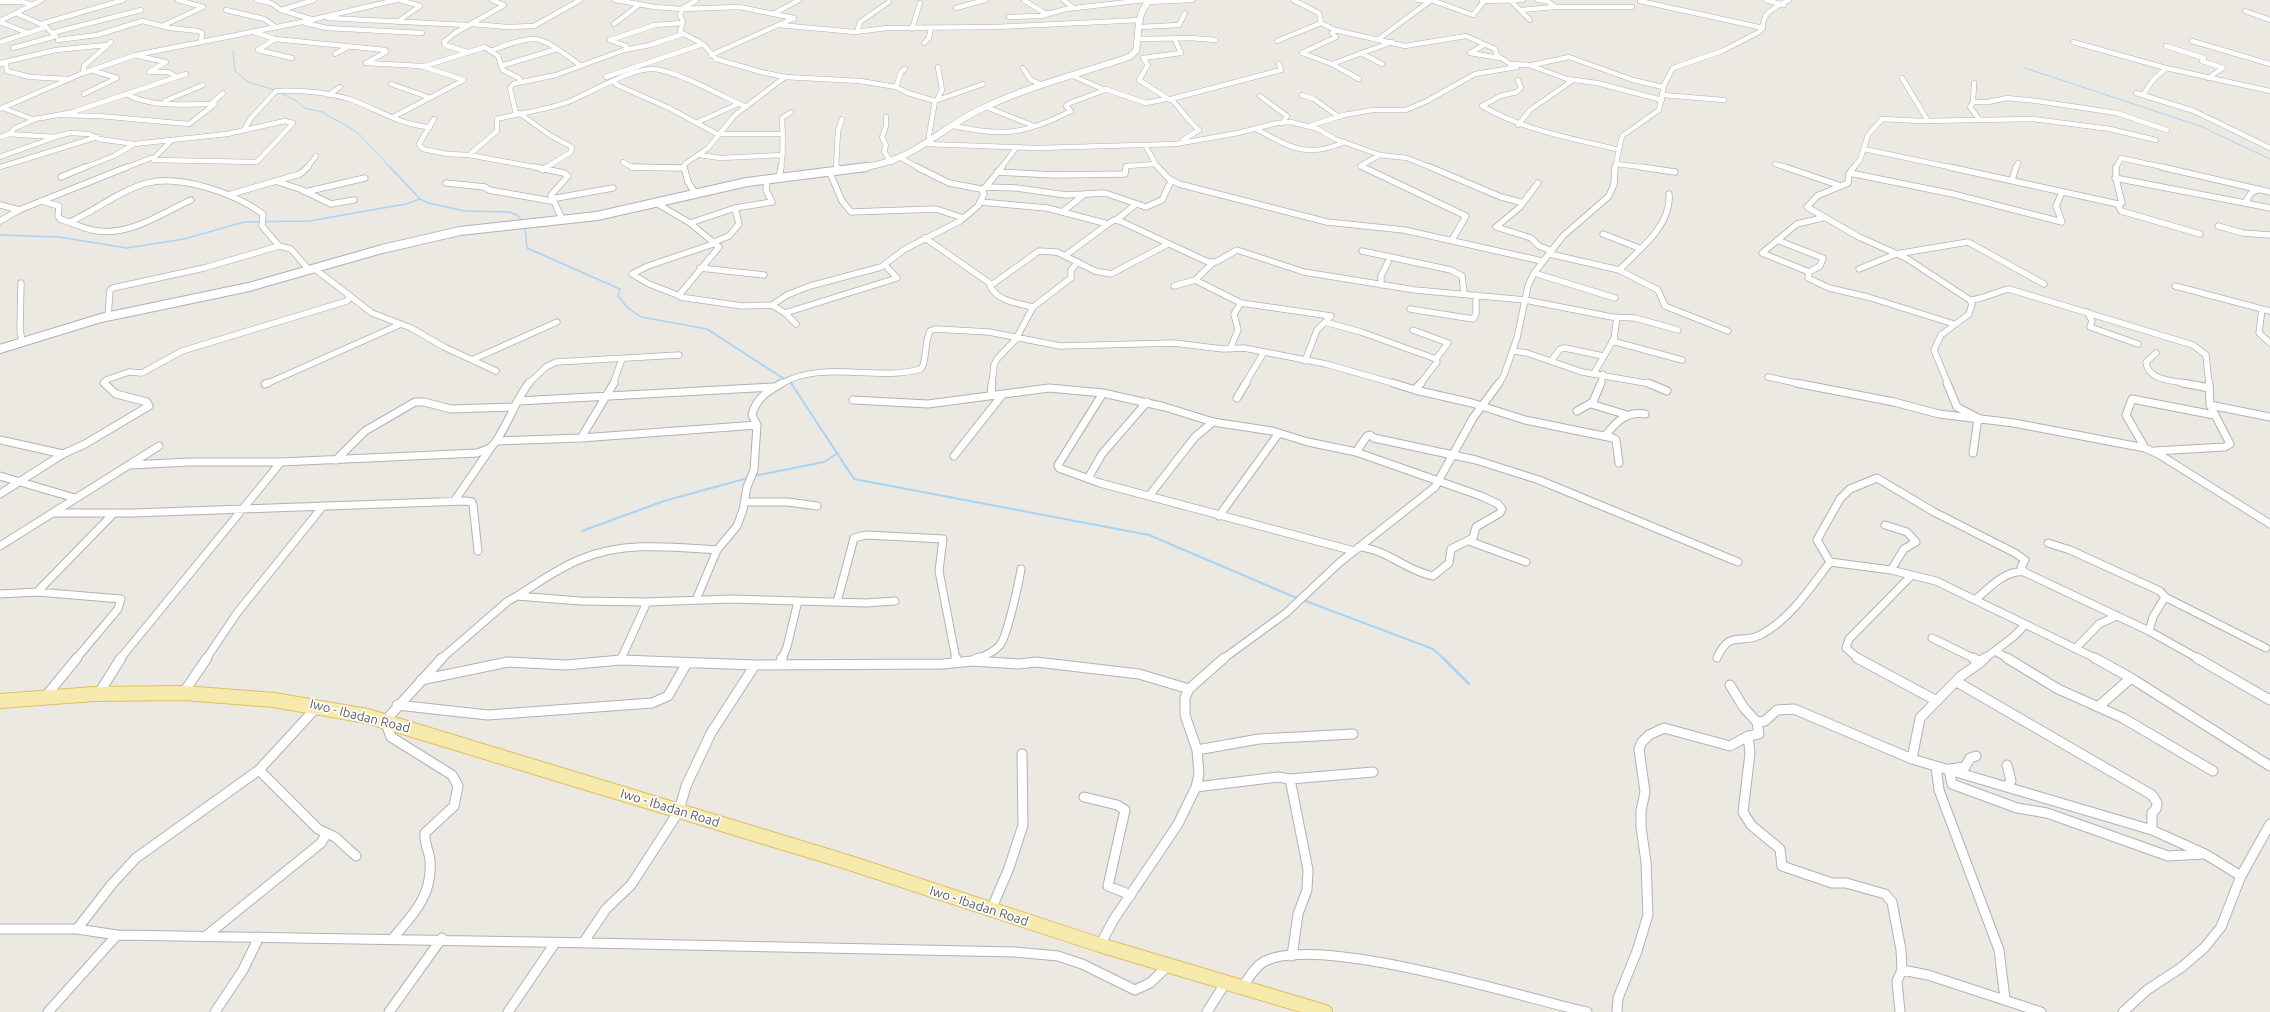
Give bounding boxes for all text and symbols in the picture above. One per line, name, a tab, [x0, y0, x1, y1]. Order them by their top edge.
street label: Iwo - Ibadan Road	[308, 696, 412, 736]
street label: Iwo - Ibadan Road	[618, 785, 722, 831]
street label: Iwo - Ibadan Road	[928, 883, 1030, 929]

